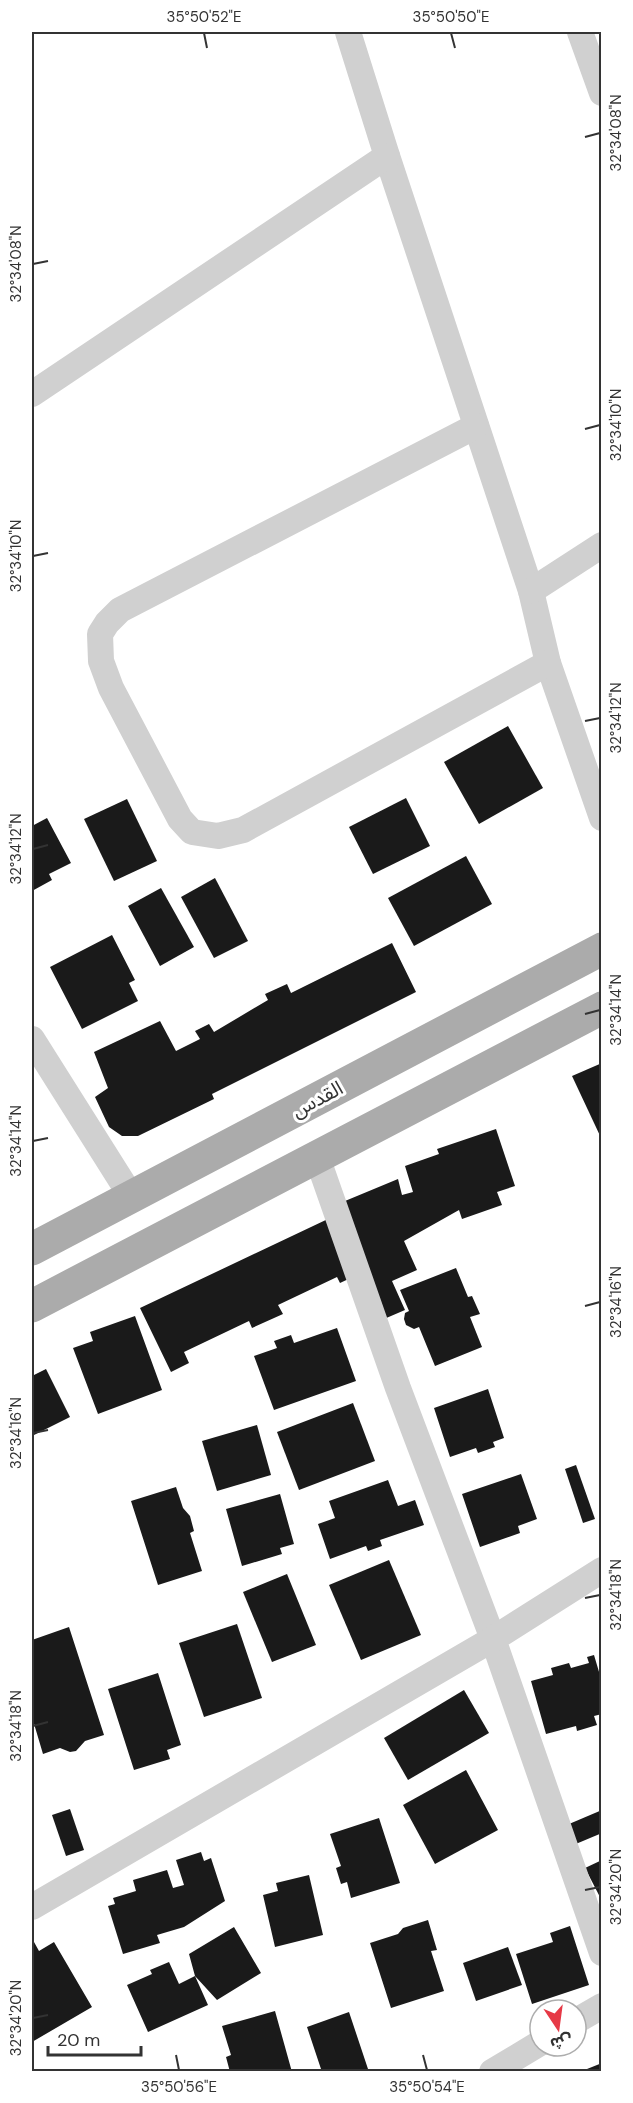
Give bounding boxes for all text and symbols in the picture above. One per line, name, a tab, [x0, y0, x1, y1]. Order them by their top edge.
text: 35°50'52"E	[167, 7, 241, 27]
text: 35°50'50"E	[413, 7, 489, 27]
text: 32°34'08"N	[606, 94, 626, 172]
text: 32°34'08"N	[6, 225, 26, 303]
text: 32°34'10"N	[606, 389, 626, 461]
text: 32°34'10"N	[6, 520, 26, 592]
text: 32°34'12"N	[606, 682, 626, 754]
text: 32°34'12"N	[6, 813, 26, 885]
text: 32°34'14"N	[606, 974, 626, 1046]
street label: القدس	[287, 1075, 347, 1123]
text: 32°34'14"N	[6, 1105, 26, 1177]
text: 32°34'16"N	[606, 1266, 626, 1338]
text: 32°34'16"N	[6, 1397, 26, 1469]
text: 32°34'18"N	[606, 1559, 626, 1631]
text: 32°34'18"N	[6, 1690, 26, 1762]
text: 32°34'20"N	[606, 1849, 626, 1925]
text: 32°34'20"N	[6, 1980, 26, 2056]
north arrow	[528, 1998, 588, 2058]
scale bar	[48, 2019, 141, 2057]
text: 20 m	[57, 2028, 100, 2052]
text: ش	[548, 2029, 574, 2055]
text: 35°50'56"E	[141, 2077, 217, 2097]
text: 35°50'54"E	[389, 2077, 465, 2097]

